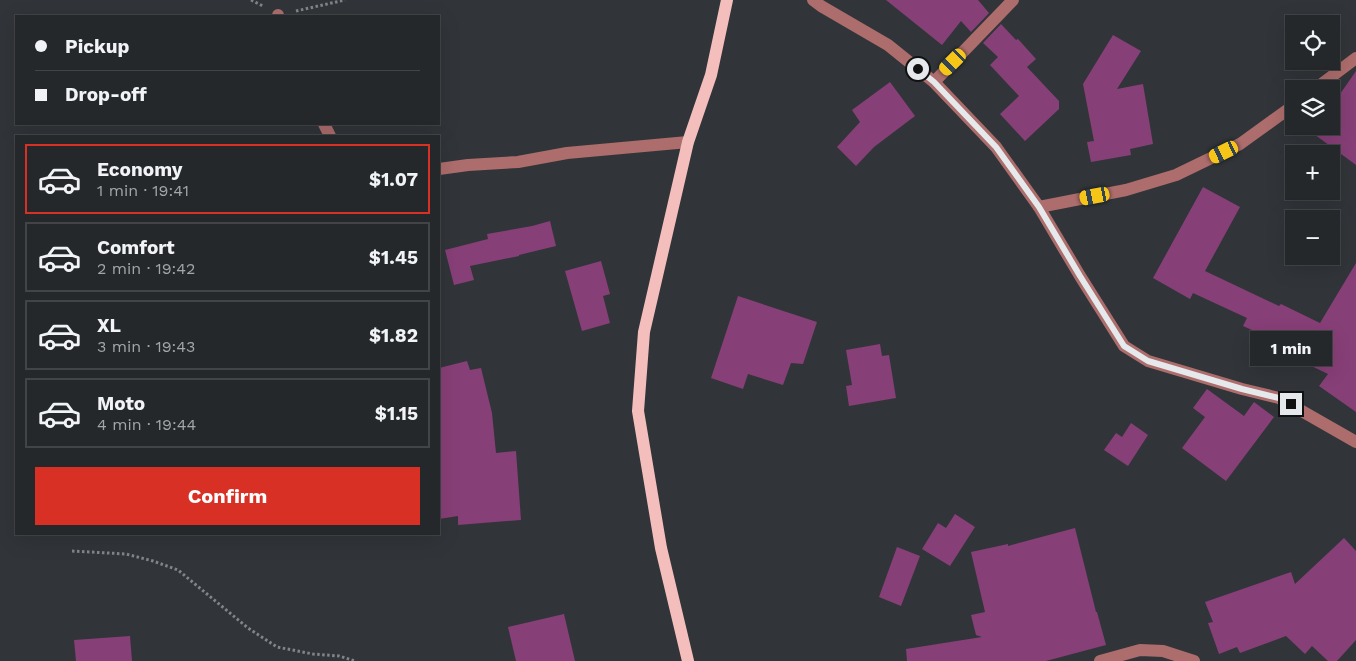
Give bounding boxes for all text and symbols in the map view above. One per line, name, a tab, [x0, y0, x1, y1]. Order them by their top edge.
map controls	[1285, 15, 1340, 265]
button: locate	[1285, 15, 1340, 70]
text: Pickup	[65, 35, 129, 58]
car	[937, 46, 968, 78]
route start	[907, 58, 929, 80]
button: layers	[1285, 80, 1340, 135]
text: Drop-off	[65, 83, 147, 106]
car	[1207, 139, 1240, 165]
button: +	[1285, 145, 1340, 200]
icon: car	[37, 157, 82, 202]
text: Economy	[97, 158, 182, 181]
text: $1.07	[369, 168, 418, 191]
text: 1 min · 19:41	[97, 181, 189, 200]
car	[1078, 186, 1111, 206]
button: −	[1285, 210, 1340, 265]
icon: car	[37, 235, 82, 280]
text: Comfort	[97, 236, 175, 259]
text: $1.45	[369, 246, 418, 269]
text: 2 min · 19:42	[97, 259, 195, 278]
icon: car	[37, 313, 82, 358]
text: XL	[97, 314, 121, 337]
text: $1.82	[369, 324, 418, 347]
callout: 1 min	[1250, 332, 1332, 366]
text: 3 min · 19:43	[97, 337, 195, 356]
text: 1 min	[1270, 339, 1312, 358]
icon: car	[37, 391, 82, 436]
text: Moto	[97, 392, 145, 415]
route end	[1280, 393, 1302, 415]
text: $1.15	[375, 402, 418, 425]
text: 4 min · 19:44	[97, 415, 196, 434]
button: Confirm	[35, 467, 420, 525]

